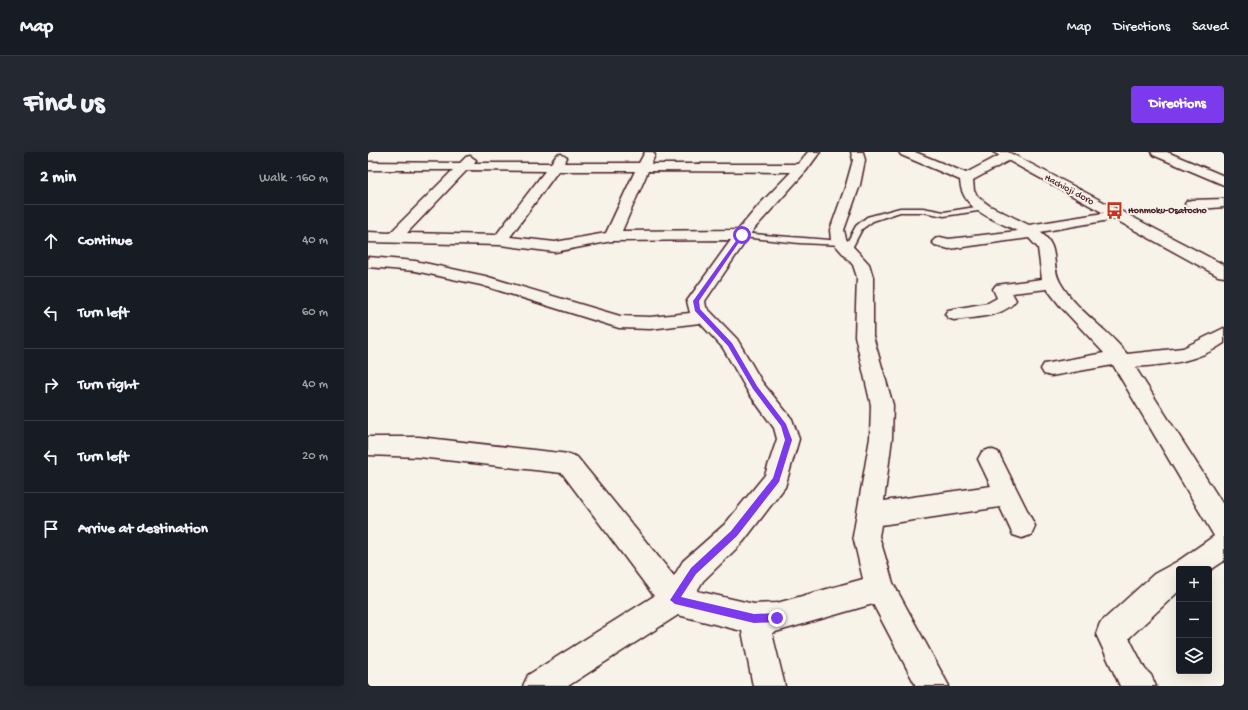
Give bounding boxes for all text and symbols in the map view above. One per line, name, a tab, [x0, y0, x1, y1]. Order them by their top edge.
text: Map	[20, 16, 53, 39]
text: Map	[1067, 19, 1091, 36]
text: Directions	[1113, 19, 1170, 36]
text: Saved	[1192, 19, 1228, 36]
button: Directions	[1131, 86, 1224, 123]
text: Find us	[24, 88, 104, 121]
text: 2 min	[40, 168, 76, 188]
text: Walk · 160 m	[259, 171, 328, 186]
street label: Hachioji doro	[1042, 172, 1096, 208]
bus stop icon: Honmoku-Osatocho	[1105, 201, 1125, 221]
place label: Honmoku-Osatocho	[1128, 205, 1208, 217]
route start	[733, 226, 751, 244]
icon: ahead	[40, 230, 62, 252]
text: Continue	[78, 232, 132, 250]
text: 40 m	[302, 233, 328, 248]
icon: left	[40, 302, 62, 324]
text: Turn left	[78, 304, 129, 322]
text: 60 m	[302, 305, 328, 320]
icon: right	[40, 374, 62, 396]
text: Turn right	[78, 376, 138, 394]
text: 40 m	[302, 377, 328, 392]
icon: left	[40, 446, 62, 468]
text: Turn left	[78, 448, 129, 466]
text: 20 m	[302, 449, 328, 464]
icon: arrive	[40, 518, 62, 540]
text: Arrive at destination	[78, 520, 208, 538]
map controls	[1176, 566, 1212, 674]
button: +	[1176, 566, 1212, 602]
button: −	[1176, 602, 1212, 638]
route end	[768, 609, 786, 627]
button: layers	[1176, 638, 1212, 674]

